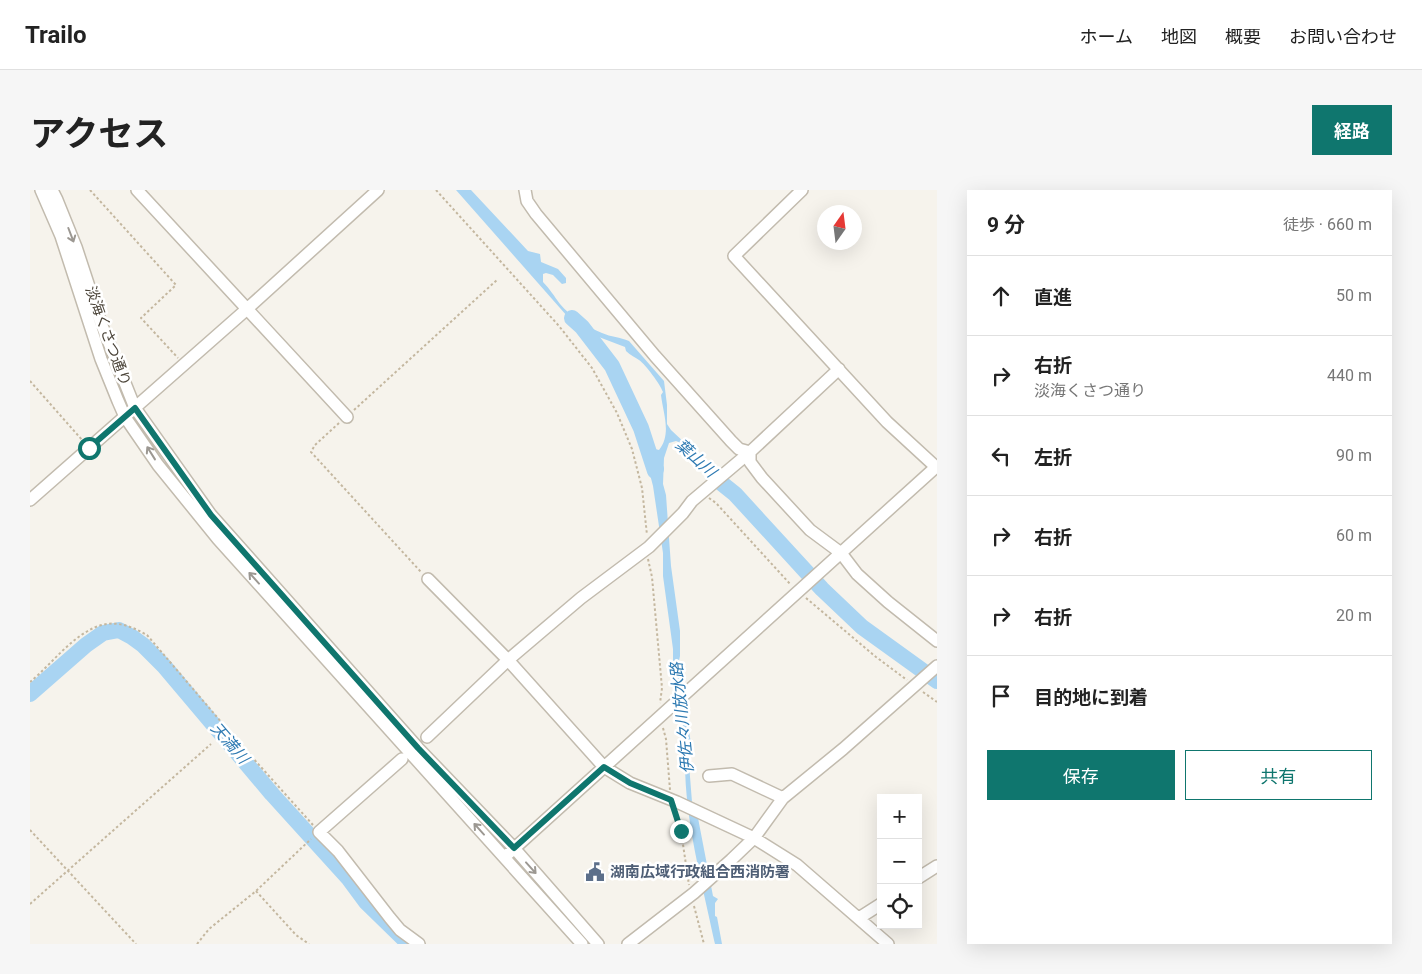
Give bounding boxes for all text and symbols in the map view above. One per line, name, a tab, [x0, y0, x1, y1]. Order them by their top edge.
text: Trailo	[25, 21, 87, 49]
text: ホーム	[1080, 26, 1133, 47]
text: 地図	[1161, 26, 1197, 47]
text: 概要	[1225, 26, 1261, 47]
text: お問い合わせ	[1289, 26, 1397, 47]
button: 経路	[1312, 105, 1392, 155]
text: アクセス	[30, 114, 168, 155]
north arrow	[817, 205, 862, 250]
text: 9 分	[987, 213, 1025, 237]
text: 徒歩 · 660 m	[1283, 215, 1372, 234]
one-way arrow	[67, 227, 76, 242]
icon: ahead	[987, 282, 1015, 310]
street label: 淡海くさつ通り	[82, 284, 134, 388]
text: 直進	[1034, 286, 1072, 309]
text: 50 m	[1336, 286, 1372, 305]
text: 右折	[1034, 354, 1072, 377]
icon: right	[987, 362, 1015, 390]
text: 440 m	[1327, 366, 1372, 385]
text: 淡海くさつ通り	[1034, 381, 1146, 400]
water label: 葉山川	[672, 435, 722, 482]
route start	[78, 437, 101, 460]
icon: left	[987, 442, 1015, 470]
one-way arrow	[145, 446, 155, 460]
text: 左折	[1034, 446, 1072, 469]
text: 90 m	[1336, 446, 1372, 465]
icon: right	[987, 522, 1015, 550]
text: 右折	[1034, 526, 1072, 549]
text: 60 m	[1336, 526, 1372, 545]
one-way arrow	[248, 572, 259, 585]
icon: right	[987, 602, 1015, 630]
text: 右折	[1034, 606, 1072, 629]
text: 20 m	[1336, 606, 1372, 625]
water label: 伊佐々川放水路	[666, 659, 697, 775]
icon: arrive	[987, 682, 1015, 710]
text: 目的地に到着	[1034, 686, 1148, 709]
water label: 天満川	[207, 719, 254, 769]
button: 保存	[987, 750, 1175, 800]
button: 共有	[1185, 750, 1372, 800]
map controls	[877, 794, 922, 929]
button: +	[877, 794, 922, 839]
route end	[670, 820, 693, 843]
one-way arrow	[473, 823, 485, 836]
button: −	[877, 839, 922, 884]
one-way arrow	[525, 861, 536, 874]
public building icon: 湖南広域行政組合西消防署	[584, 861, 606, 883]
place label: 湖南広域行政組合西消防署	[610, 863, 790, 881]
button: locate	[877, 884, 922, 929]

